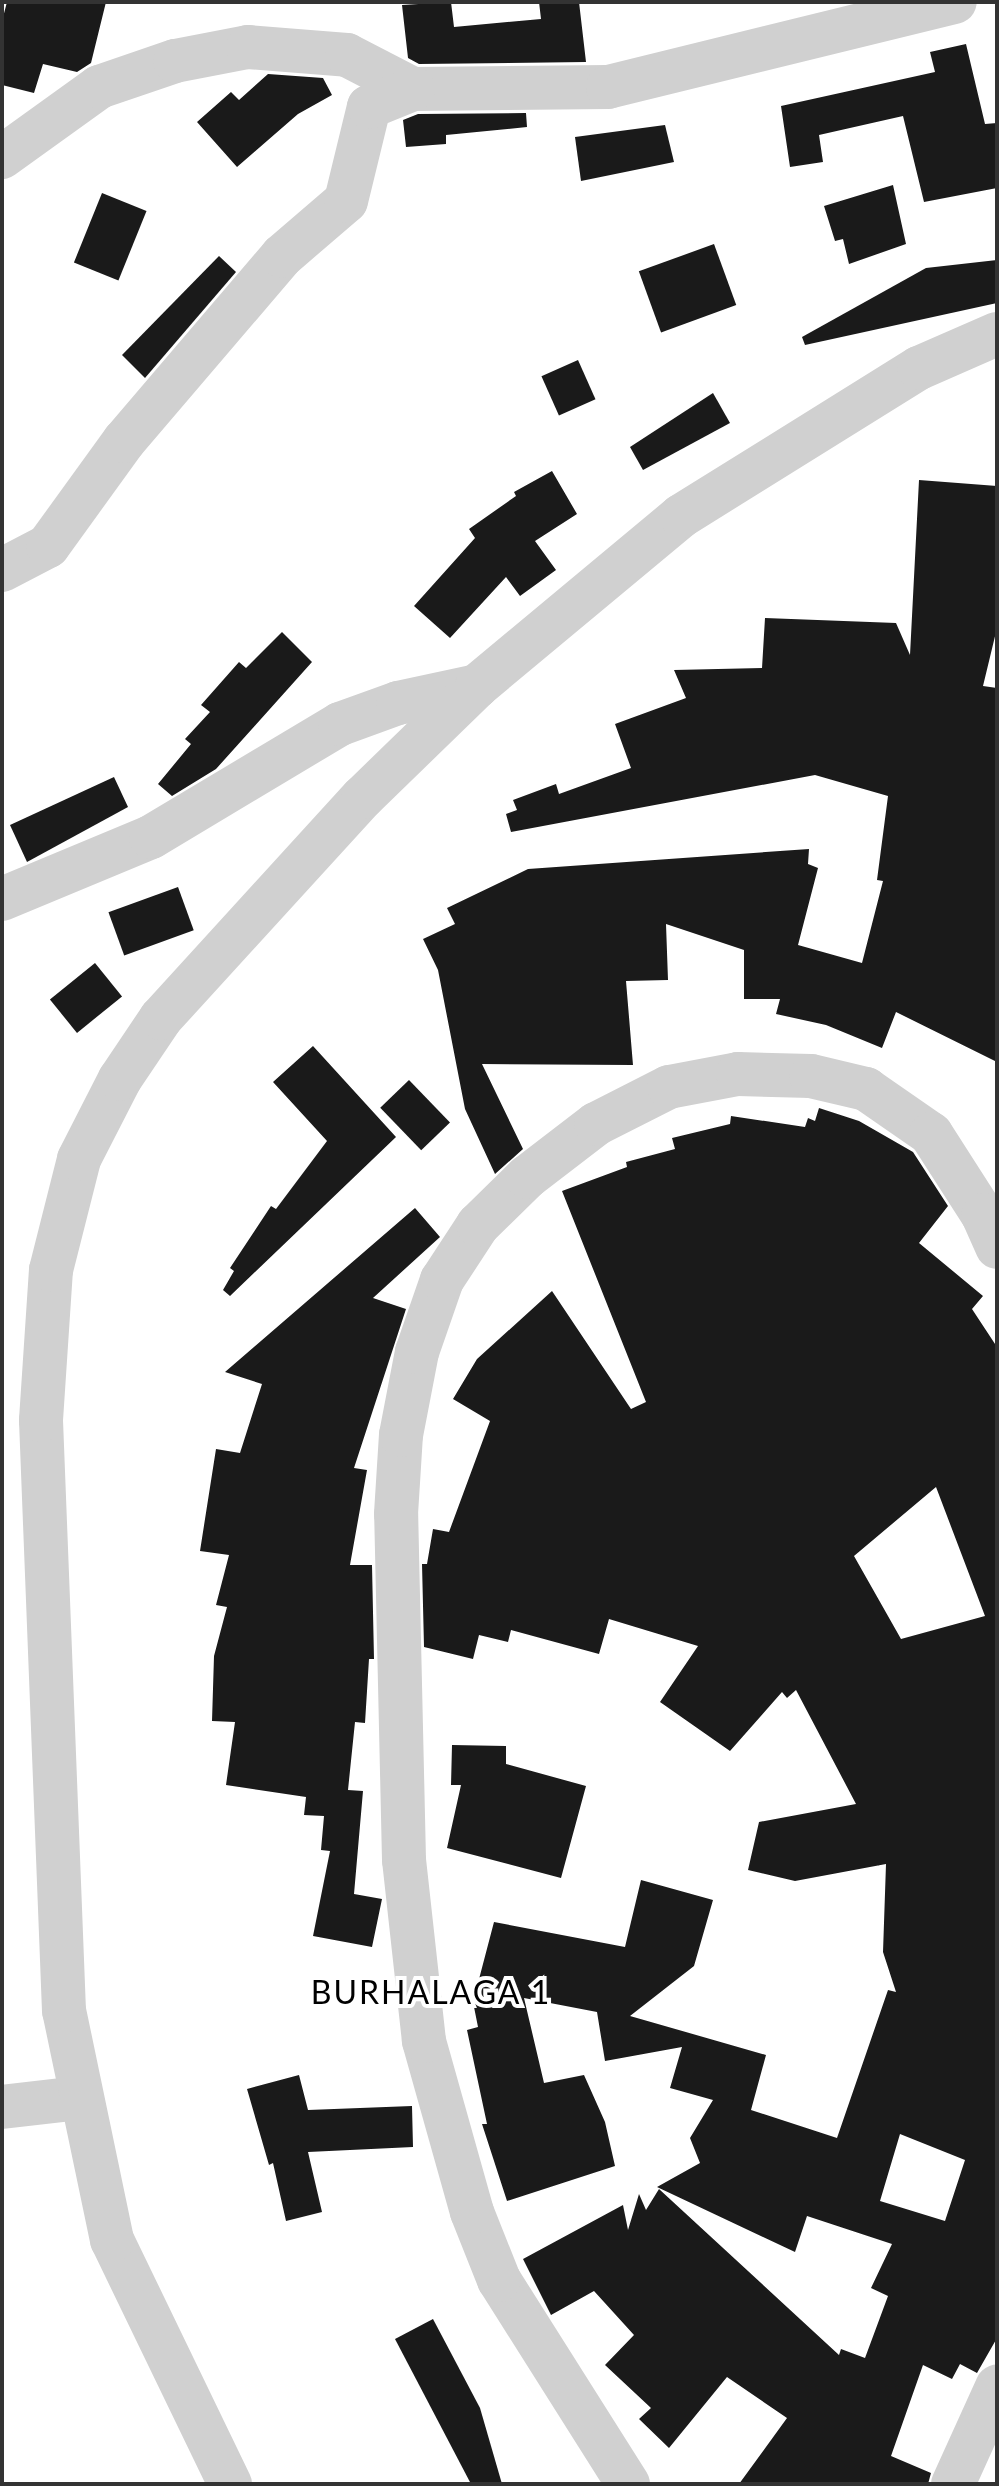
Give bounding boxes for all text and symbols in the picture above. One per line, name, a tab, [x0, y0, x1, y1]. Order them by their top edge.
district label: BURHALAGA 1	[310, 1973, 552, 2011]

